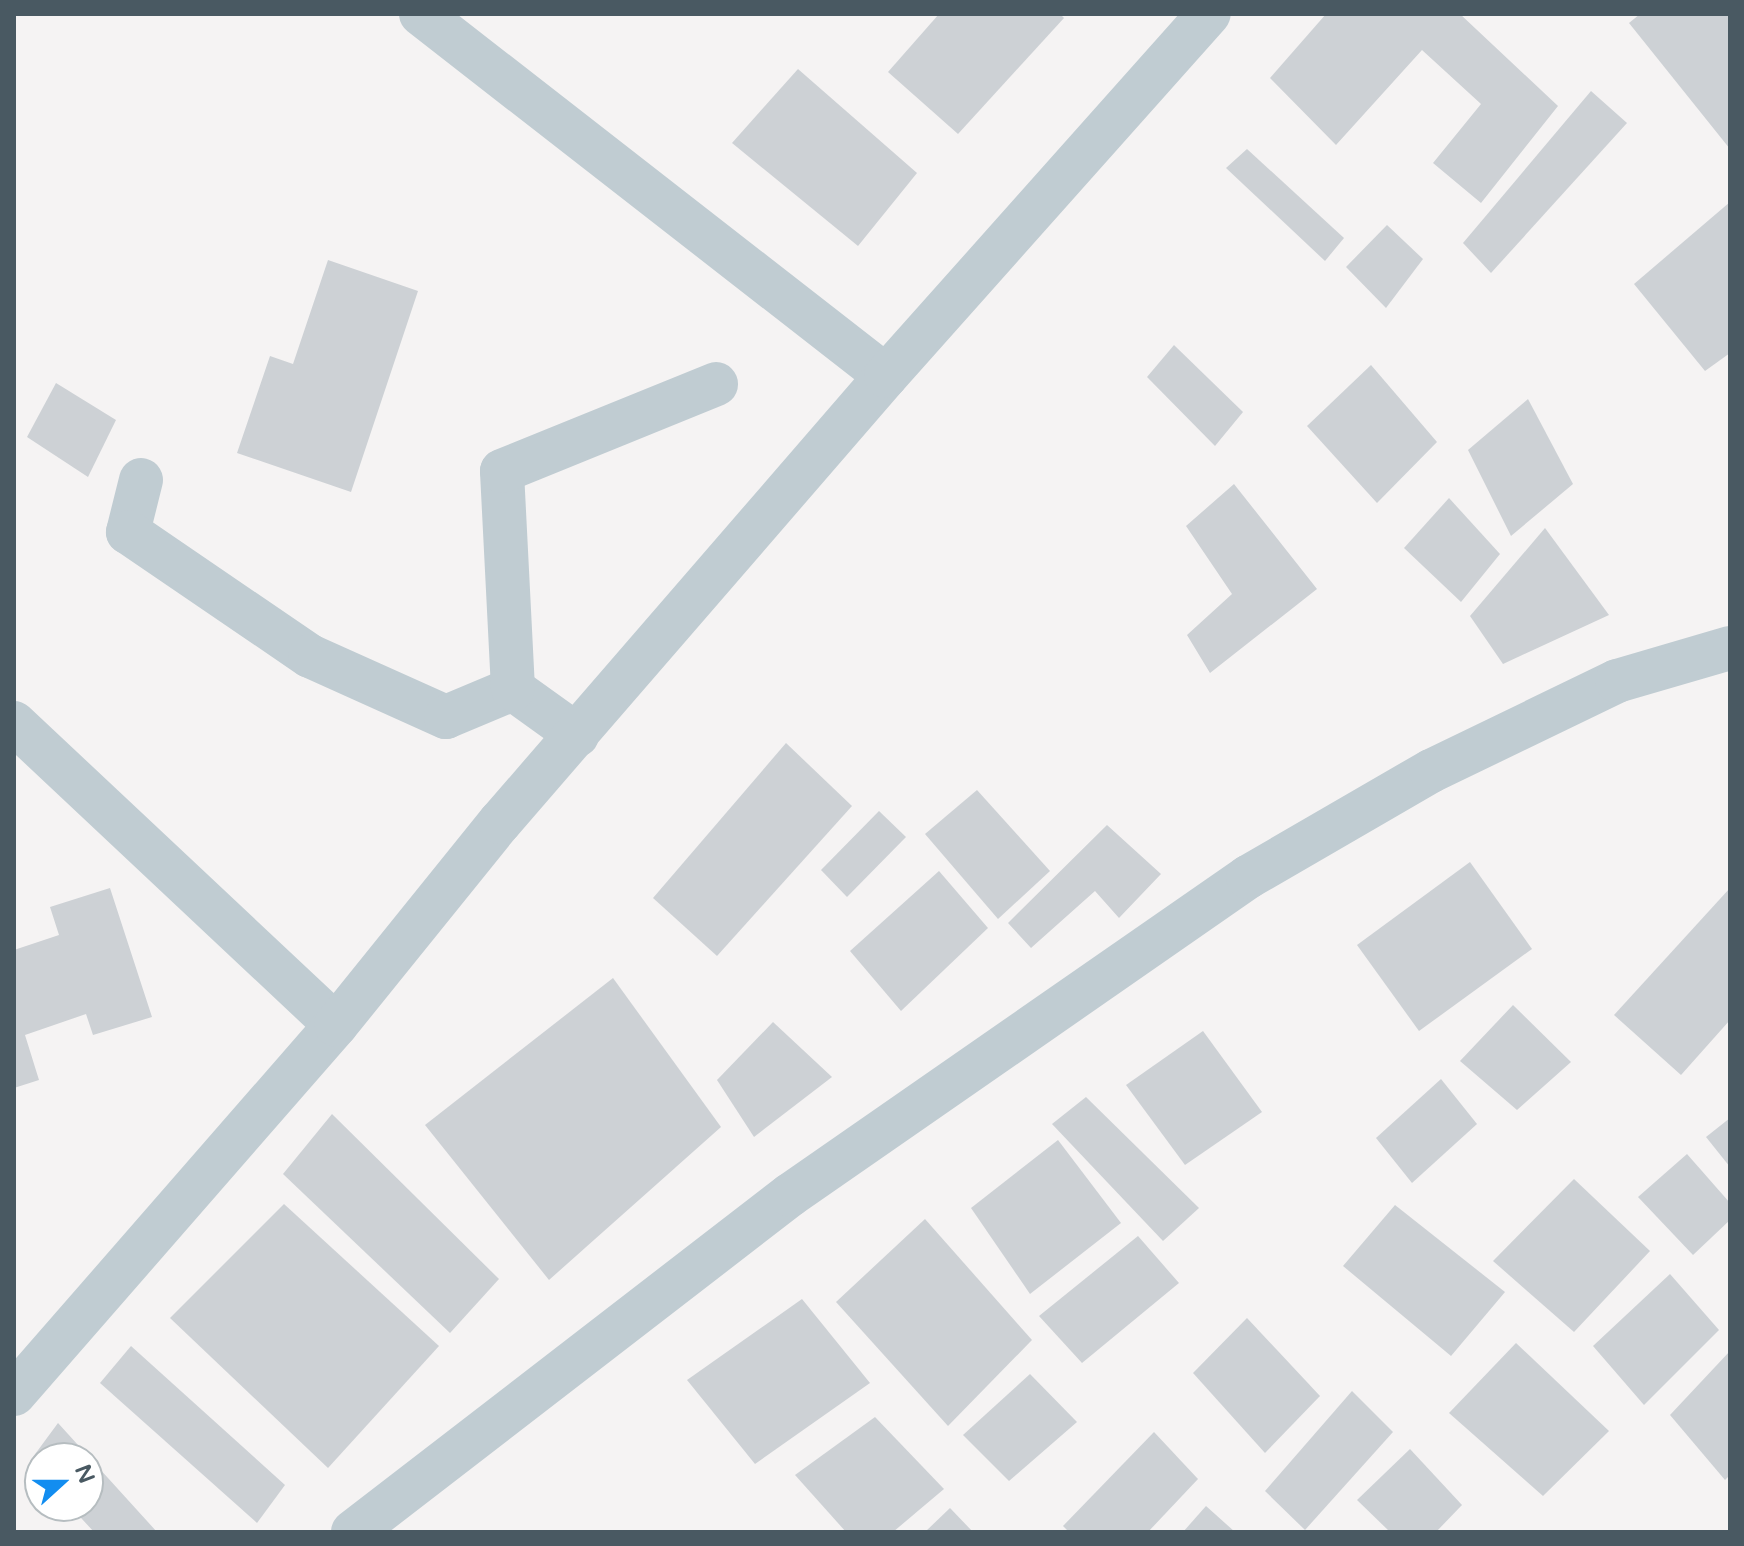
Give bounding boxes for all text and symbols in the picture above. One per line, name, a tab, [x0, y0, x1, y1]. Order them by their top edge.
north arrow	[24, 1442, 104, 1522]
text: N	[69, 1461, 100, 1487]

